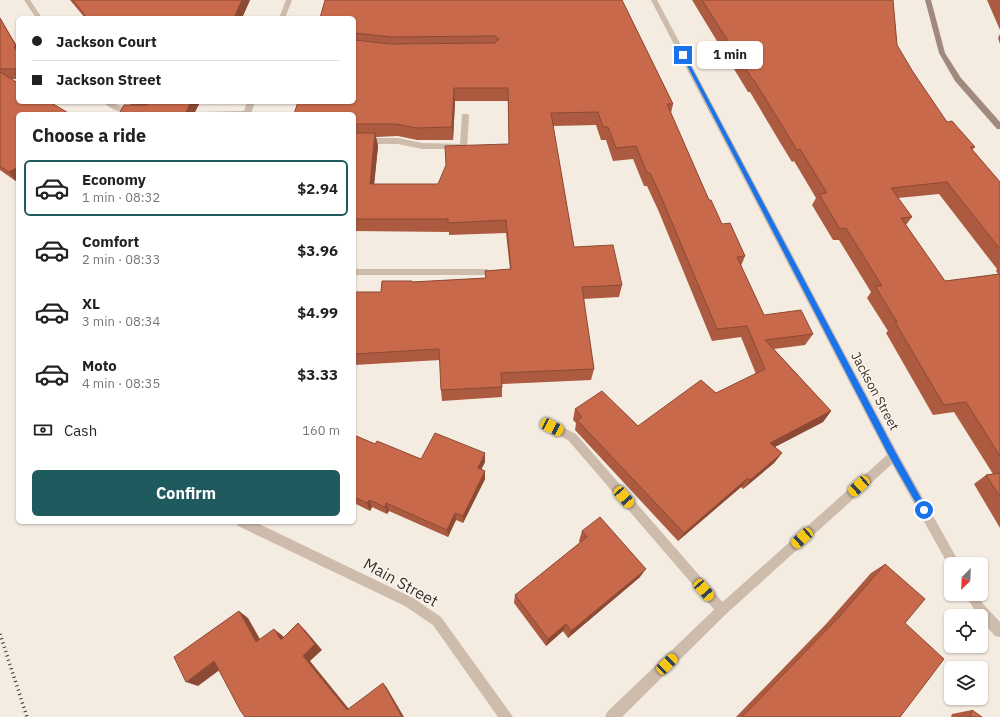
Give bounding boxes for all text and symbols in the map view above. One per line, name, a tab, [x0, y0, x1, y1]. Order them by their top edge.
text: Jackson Court	[56, 32, 157, 51]
callout: 1 min	[697, 41, 763, 69]
route end	[674, 46, 692, 64]
text: 1 min	[713, 46, 747, 63]
text: Jackson Street	[56, 70, 161, 89]
text: Choose a ride	[32, 124, 146, 147]
icon: car	[34, 170, 70, 206]
text: Economy	[82, 170, 146, 189]
text: $2.94	[297, 179, 338, 198]
text: 1 min · 08:32	[82, 189, 160, 206]
icon: car	[34, 232, 70, 268]
text: Comfort	[82, 232, 139, 251]
text: $3.96	[297, 241, 338, 260]
text: 2 min · 08:33	[82, 251, 160, 268]
icon: car	[34, 294, 70, 330]
text: XL	[82, 294, 100, 313]
text: $4.99	[297, 303, 338, 322]
text: 3 min · 08:34	[82, 313, 160, 330]
street label: Jackson Street	[847, 349, 903, 433]
icon: car	[34, 356, 70, 392]
text: Moto	[82, 356, 117, 375]
text: $3.33	[297, 365, 338, 384]
text: 4 min · 08:35	[82, 375, 160, 392]
car	[539, 416, 565, 438]
icon: cash	[32, 419, 54, 441]
text: Cash	[64, 421, 97, 440]
text: 160 m	[302, 422, 340, 439]
button: Confirm	[32, 470, 340, 516]
car	[846, 474, 872, 498]
car	[612, 484, 636, 510]
route start	[915, 501, 933, 519]
car	[789, 526, 815, 550]
street label: Main Street	[360, 553, 442, 611]
north arrow	[944, 557, 988, 601]
map controls	[944, 557, 988, 705]
car	[692, 577, 716, 603]
button: locate	[944, 609, 988, 653]
car	[654, 651, 680, 677]
button: layers	[944, 661, 988, 705]

